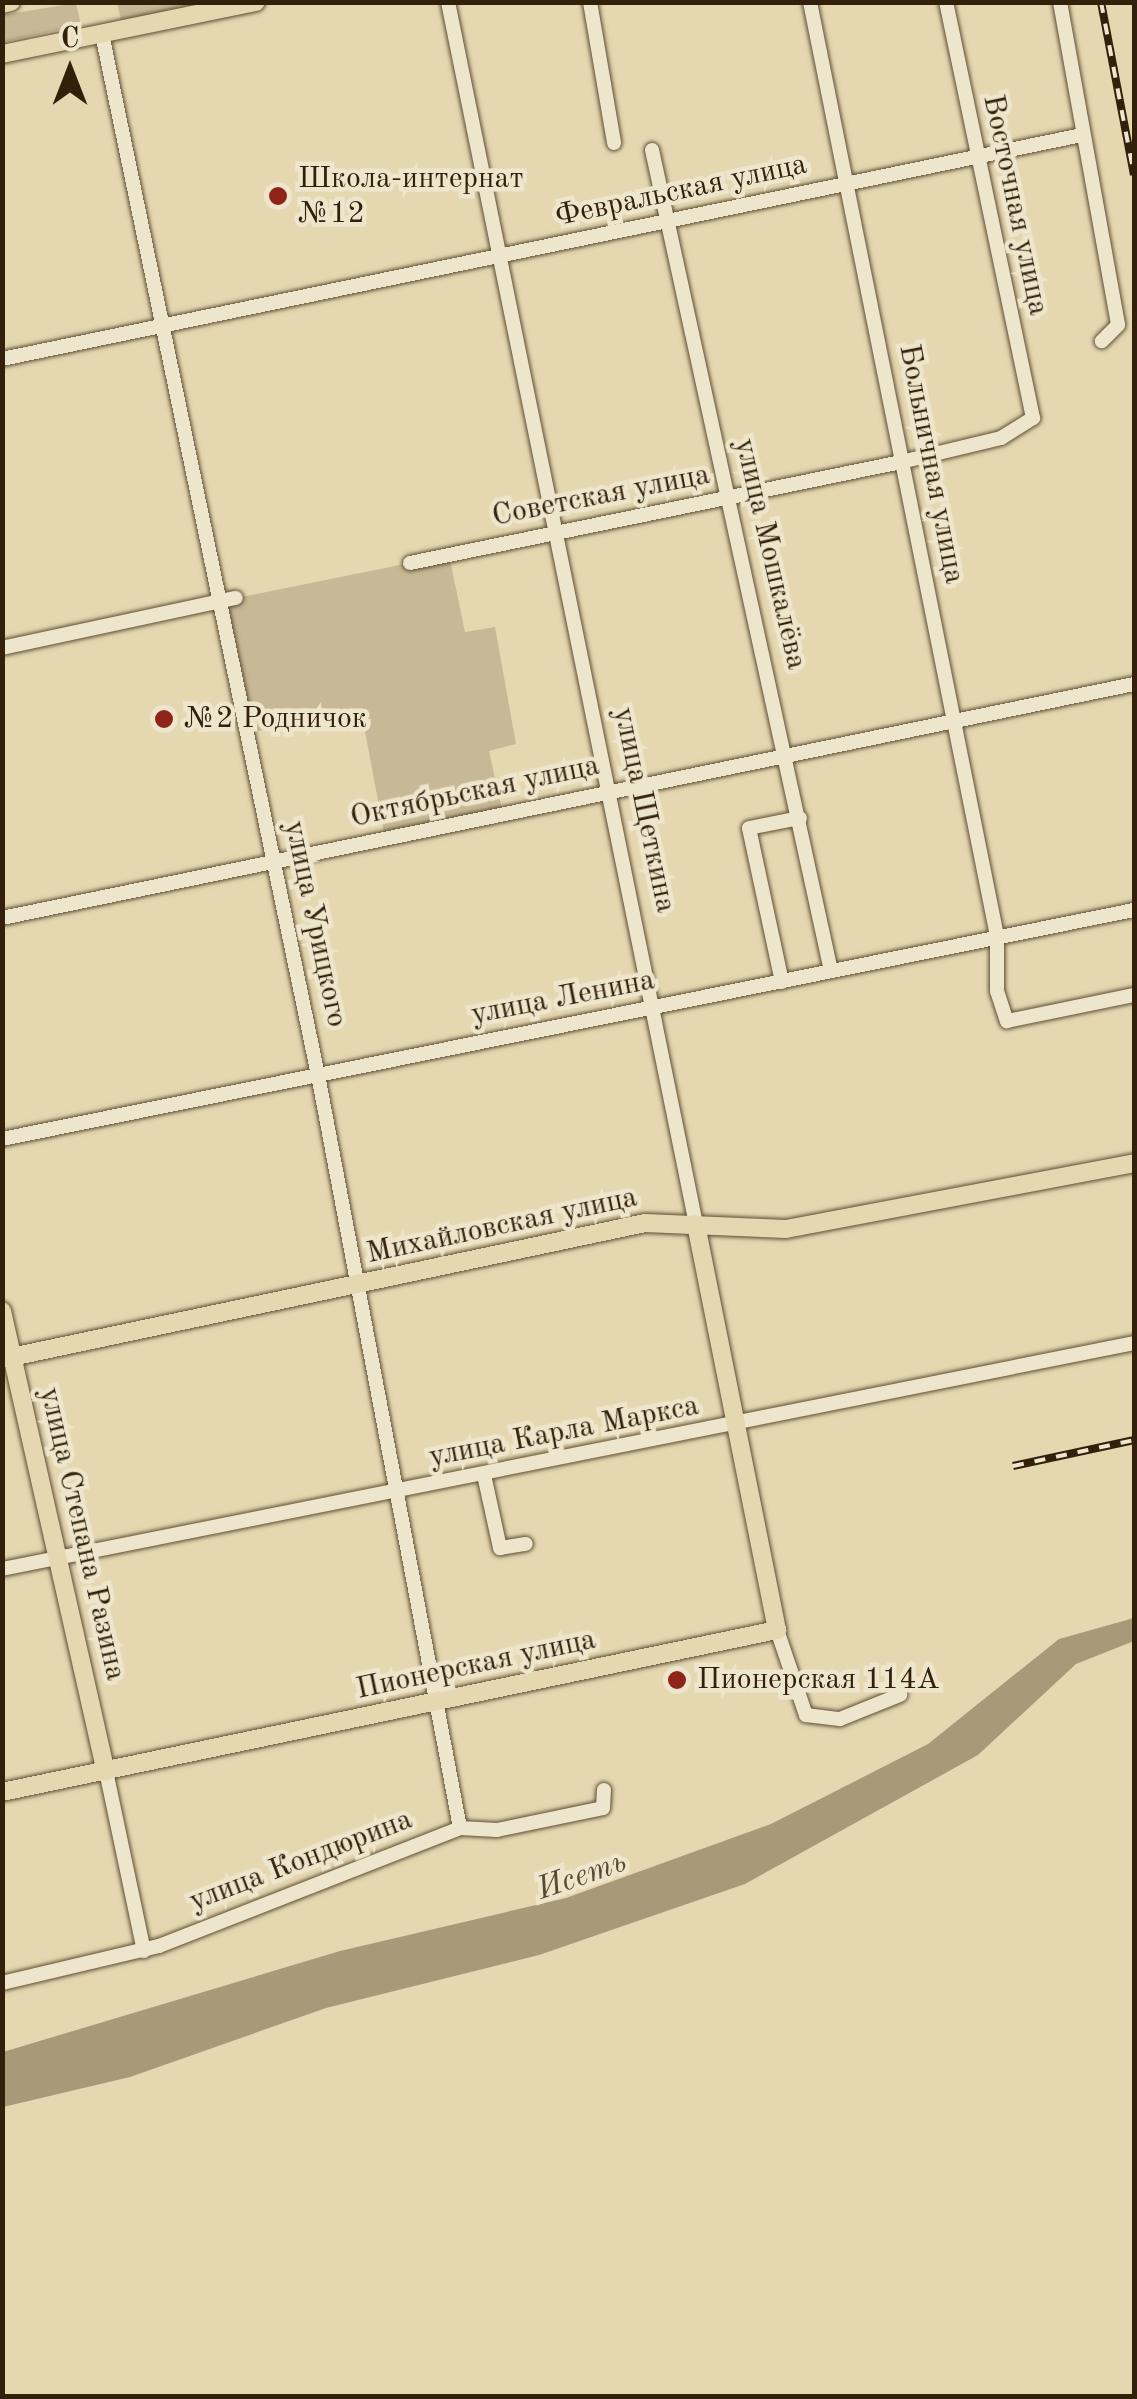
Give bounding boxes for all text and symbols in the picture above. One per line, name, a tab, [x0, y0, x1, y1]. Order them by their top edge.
north arrow	[20, 20, 120, 120]
text: С	[61, 26, 79, 54]
street label: Восточная улица	[974, 91, 1056, 319]
street label: Февральская улица	[552, 147, 810, 235]
place label: Школа-интернат №12	[298, 161, 524, 232]
marker: Школа-интернат №12	[267, 185, 289, 207]
street label: Больничная улица	[890, 341, 972, 587]
street label: улица Мошкалёва	[726, 435, 814, 673]
street label: Советская улица	[489, 457, 713, 535]
place label: №2 Родничок	[184, 701, 367, 737]
street label: улица Щеткина	[605, 704, 683, 916]
marker: №2 Родничок	[153, 708, 175, 730]
street label: Октябрьская улица	[347, 748, 603, 836]
street label: улица Урицкого	[276, 817, 354, 1031]
street label: улица Ленина	[468, 963, 658, 1033]
street label: Михайловская улица	[363, 1180, 641, 1272]
street label: улица Степана Разина	[31, 1384, 133, 1684]
street label: улица Карла Маркса	[426, 1388, 702, 1476]
street label: Пионерская улица	[353, 1622, 599, 1708]
place label: Пионерская 114А	[697, 1662, 940, 1698]
marker: Пионерская 114А	[666, 1669, 688, 1691]
street label: улица Кондюрина	[184, 1802, 418, 1920]
water label: Исеть	[532, 1844, 632, 1910]

